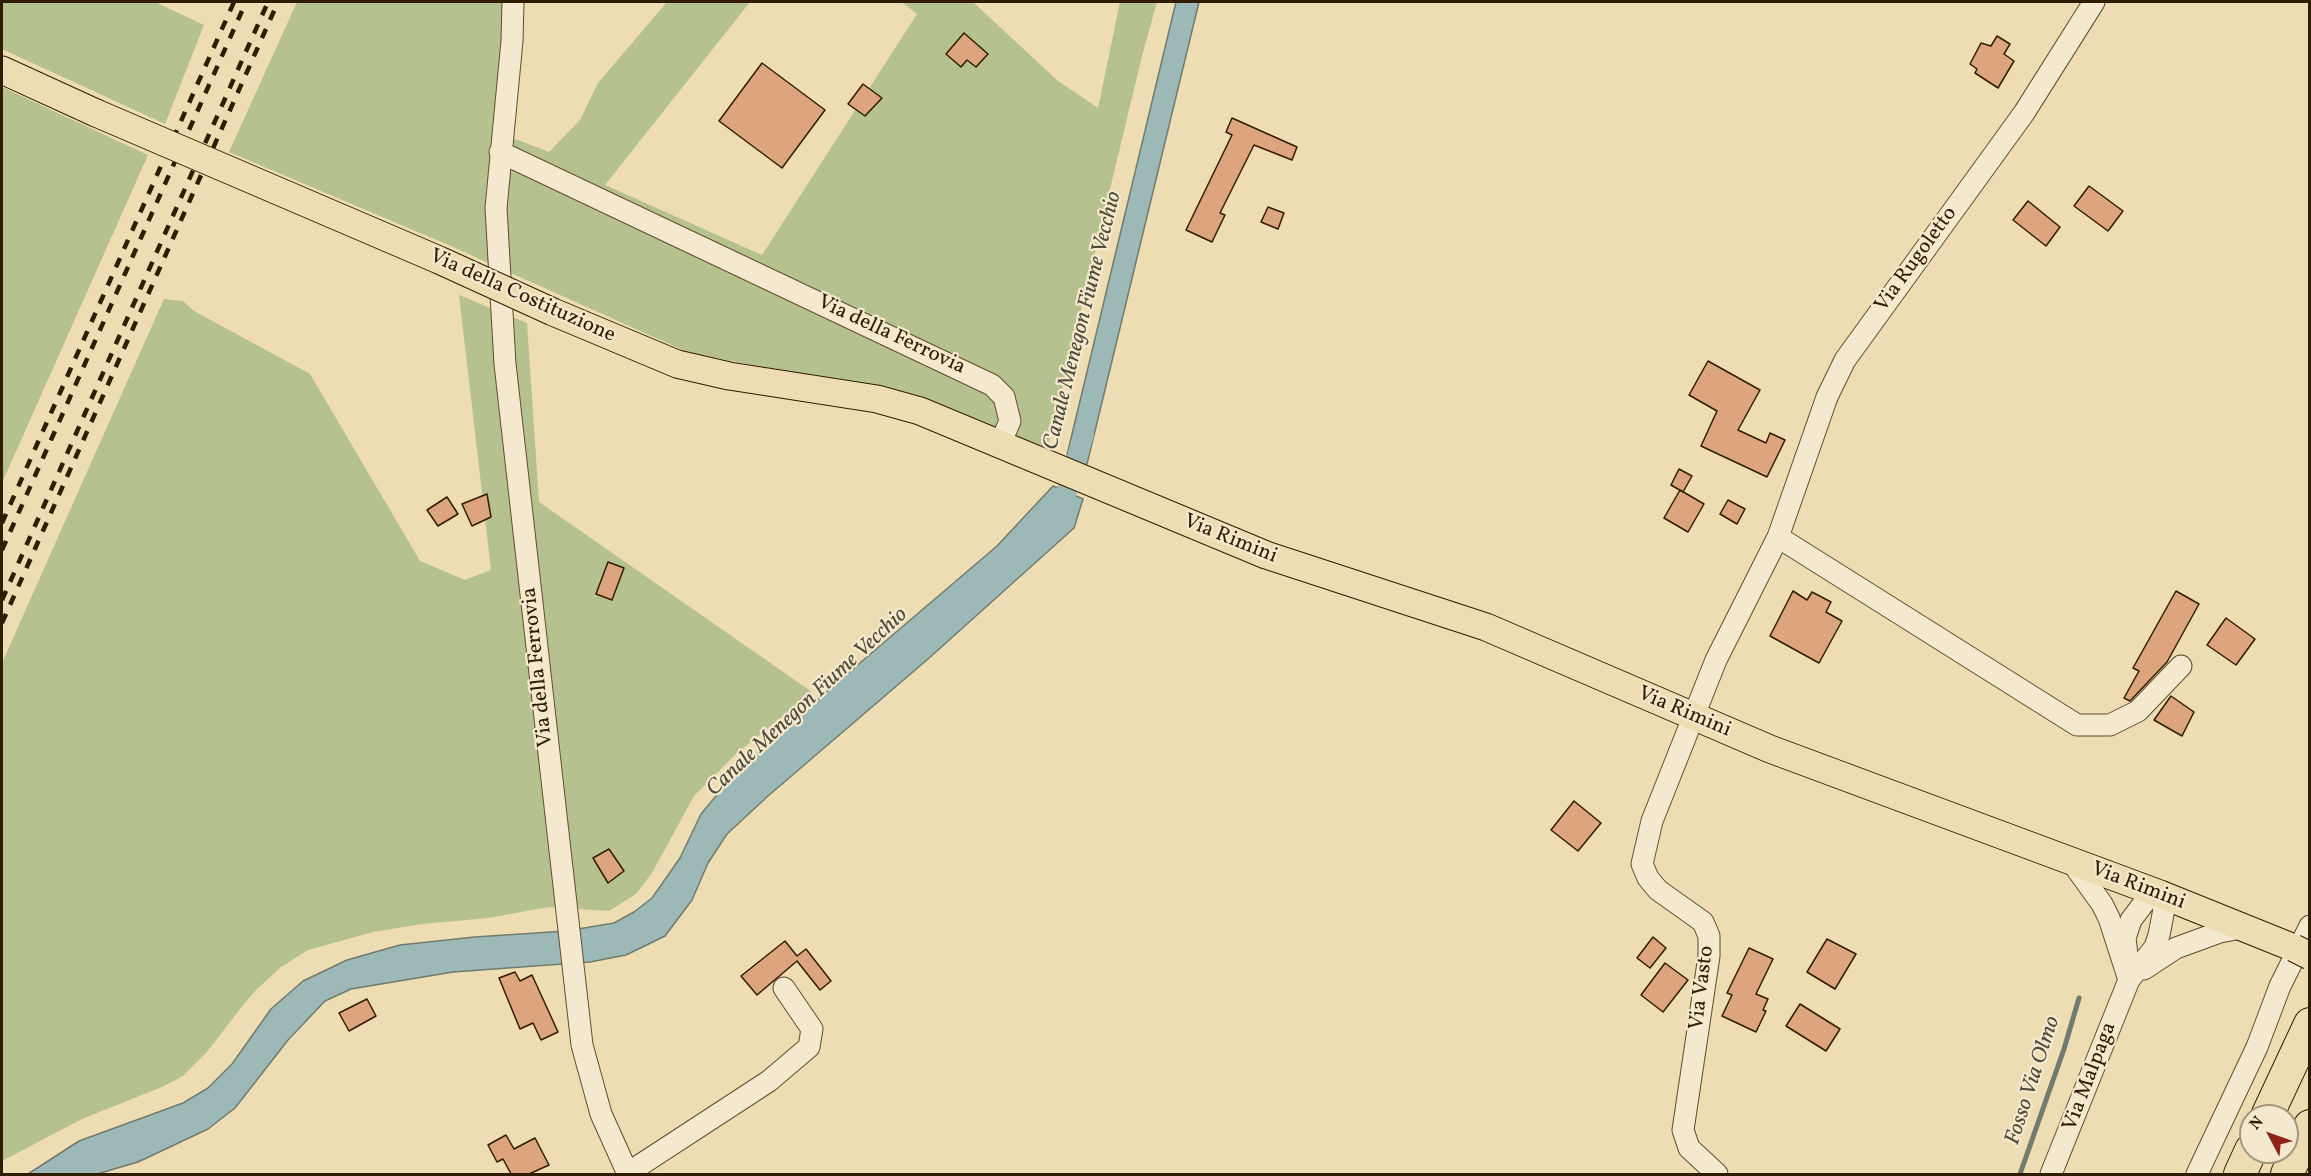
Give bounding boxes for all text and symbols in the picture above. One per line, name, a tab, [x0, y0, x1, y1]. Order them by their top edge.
water label: Canale Menegon Fiume Vecchio	[1039, 189, 1129, 453]
street label: Via Rugoletto	[1870, 202, 1964, 318]
street label: Via della Costituzione	[425, 245, 619, 349]
street label: Via della Ferrovia	[813, 291, 969, 381]
street label: Via Rimini	[1179, 510, 1281, 570]
street label: Via della Ferrovia	[518, 586, 560, 748]
water label: Canale Menegon Fiume Vecchio	[702, 603, 914, 803]
street label: Via Rimini	[1634, 682, 1734, 744]
street label: Via Rimini	[2087, 858, 2189, 916]
street label: Via Vasto	[1685, 944, 1721, 1032]
water label: Fosso Via Olmo	[2001, 1013, 2067, 1149]
street label: Via Malpaga	[2059, 1019, 2123, 1135]
north arrow	[2239, 1104, 2299, 1164]
text: N	[2245, 1112, 2269, 1135]

